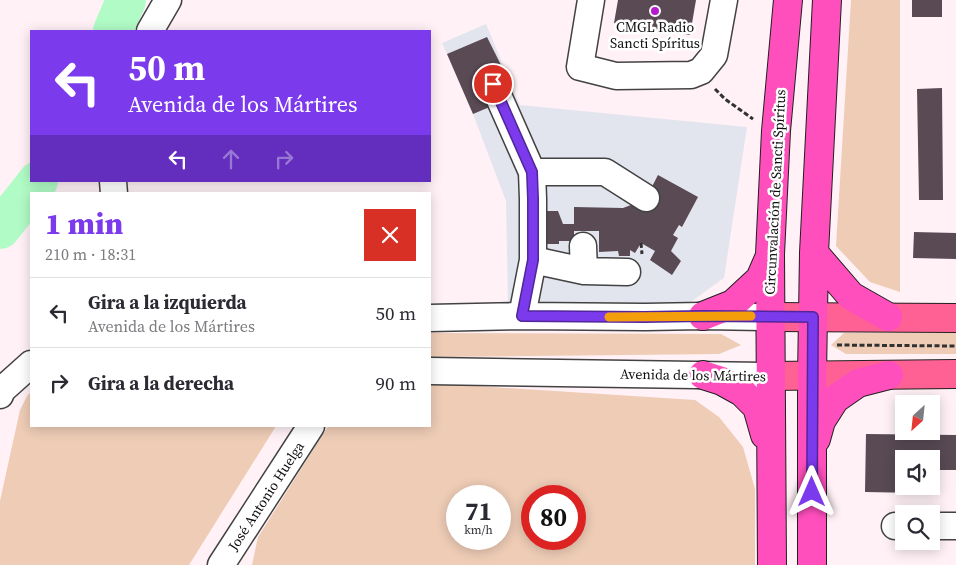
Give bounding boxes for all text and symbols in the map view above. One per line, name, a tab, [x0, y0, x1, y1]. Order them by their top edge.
marker: CMGL Radio Sancti Spíritus	[649, 5, 661, 17]
place label: CMGL Radio Sancti Spíritus	[610, 17, 700, 53]
text: 50 m	[128, 44, 205, 92]
icon: left	[45, 50, 110, 115]
pin	[472, 63, 514, 105]
icon: arrive	[479, 70, 507, 98]
text: Avenida de los Mártires	[128, 89, 358, 119]
street label: Circunvalación de Sancti Spíritus	[760, 89, 790, 295]
icon: left	[164, 145, 192, 173]
icon: ahead	[217, 145, 245, 173]
icon: right	[270, 145, 298, 173]
text: 1 min	[45, 203, 123, 244]
button: close	[364, 209, 416, 261]
text: 210 m · 18:31	[45, 243, 136, 265]
text: Gira a la izquierda	[88, 289, 247, 315]
icon: left	[45, 299, 73, 327]
text: 50 m	[375, 300, 416, 326]
text: Avenida de los Mártires	[88, 315, 255, 337]
street label: Avenida de los Mártires	[620, 364, 766, 386]
icon: right	[45, 369, 73, 397]
text: Gira a la derecha	[88, 370, 234, 396]
text: 90 m	[375, 370, 416, 396]
north arrow	[895, 395, 940, 440]
map controls	[895, 395, 940, 550]
street label: José Antonio Huelga	[223, 437, 309, 555]
button: sound	[895, 450, 940, 495]
position arrow	[785, 465, 837, 517]
speed limit sign: 80	[521, 485, 586, 550]
text: 71	[465, 494, 492, 528]
button: search	[895, 505, 940, 550]
text: km/h	[464, 522, 493, 538]

